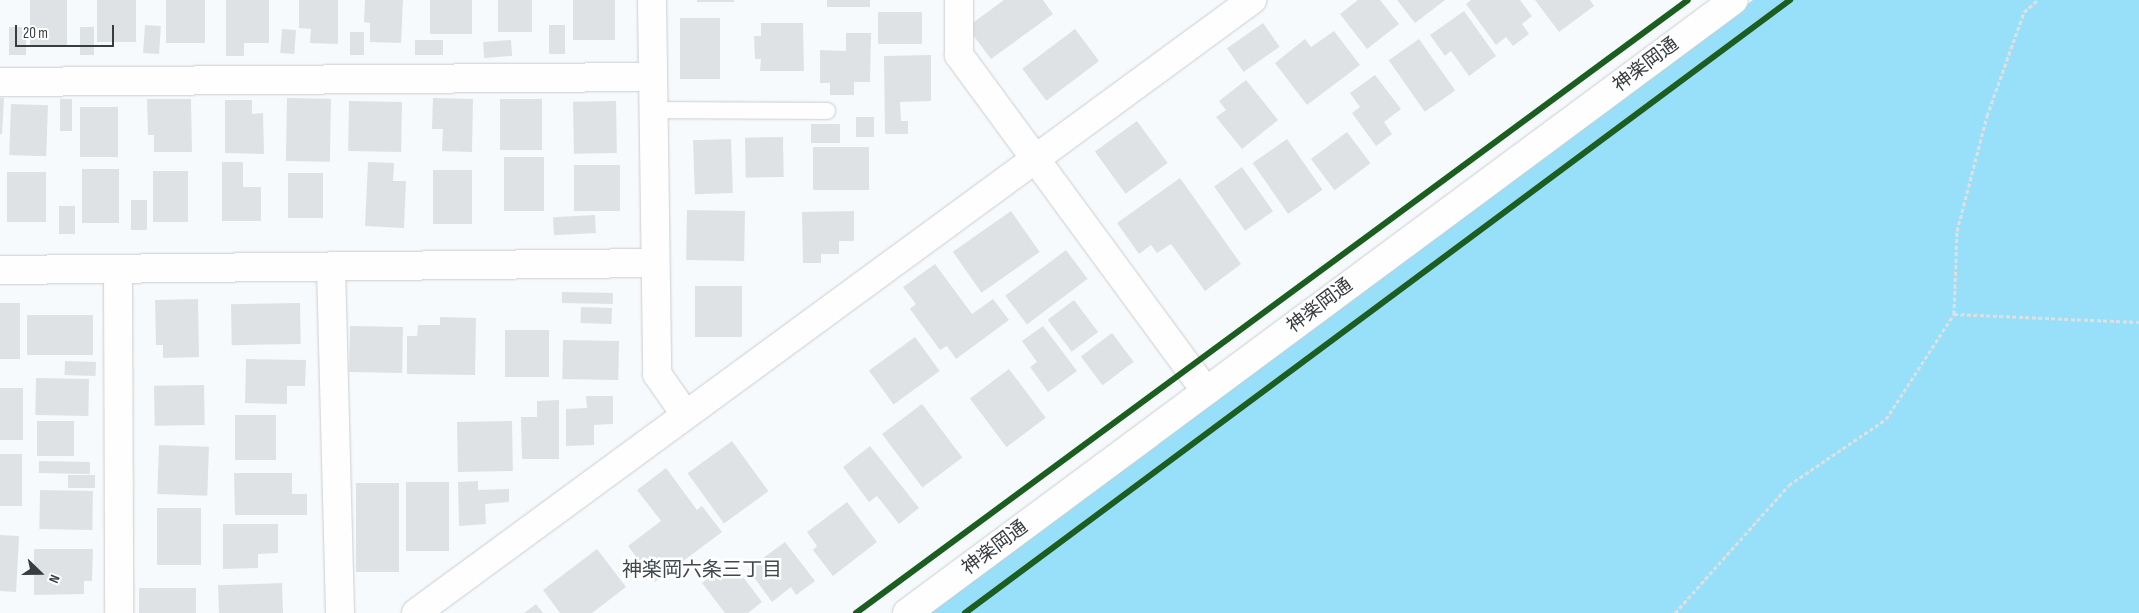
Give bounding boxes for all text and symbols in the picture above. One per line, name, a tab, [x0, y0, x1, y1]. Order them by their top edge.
scale bar	[18, 15, 116, 47]
text: 20 m	[23, 24, 48, 43]
street label: 神楽岡通	[1609, 33, 1683, 97]
street label: 神楽岡通	[1283, 274, 1357, 338]
street label: 神楽岡通	[958, 516, 1032, 580]
north arrow	[15, 548, 65, 598]
district label: 神楽岡六条三丁目	[622, 558, 782, 582]
text: N	[45, 572, 64, 585]

